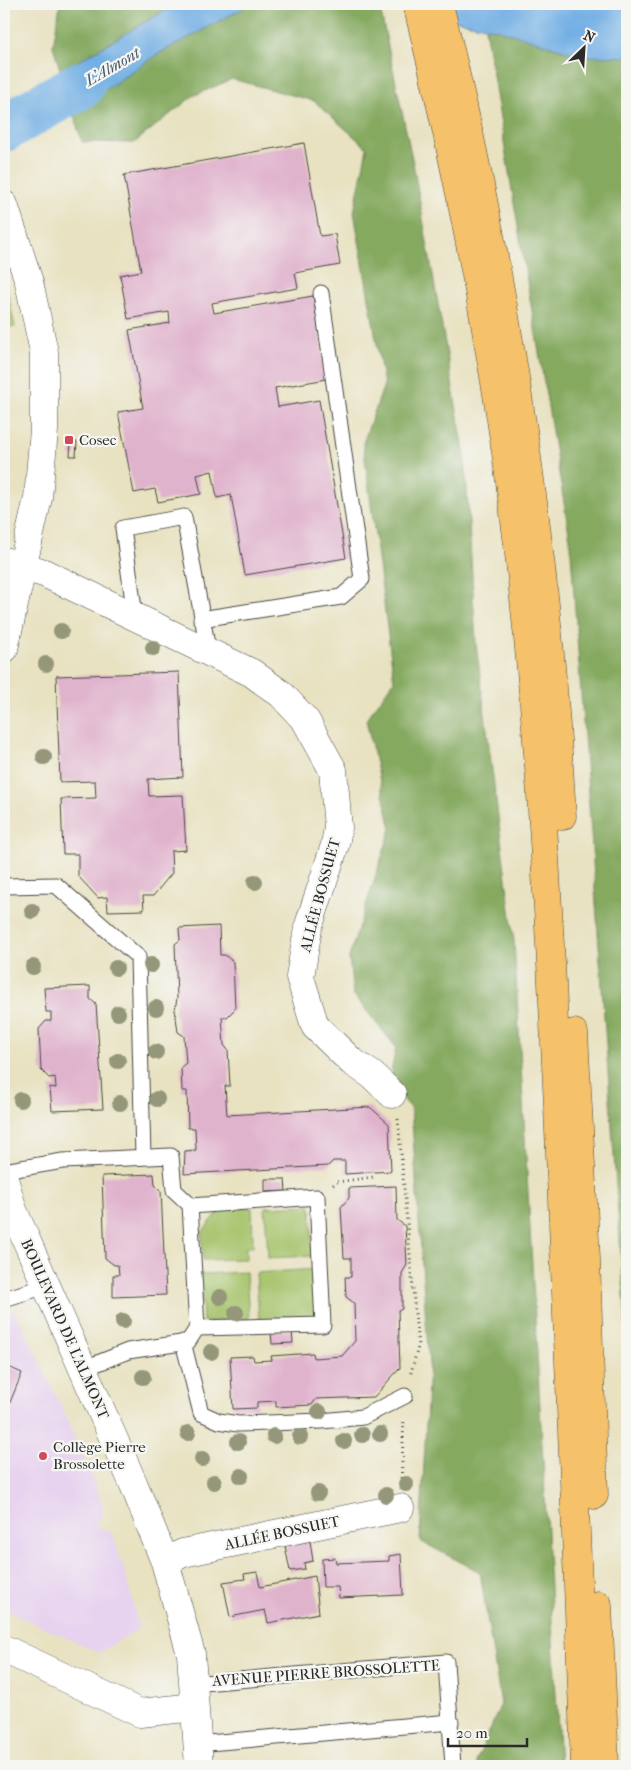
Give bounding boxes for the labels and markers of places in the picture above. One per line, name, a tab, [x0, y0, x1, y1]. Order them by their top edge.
place label: Cosec	[79, 431, 117, 449]
marker: Cosec	[63, 434, 75, 446]
place label: Collège Pierre Brossolette	[53, 1438, 146, 1473]
marker: Collège Pierre Brossolette	[37, 1450, 49, 1462]

